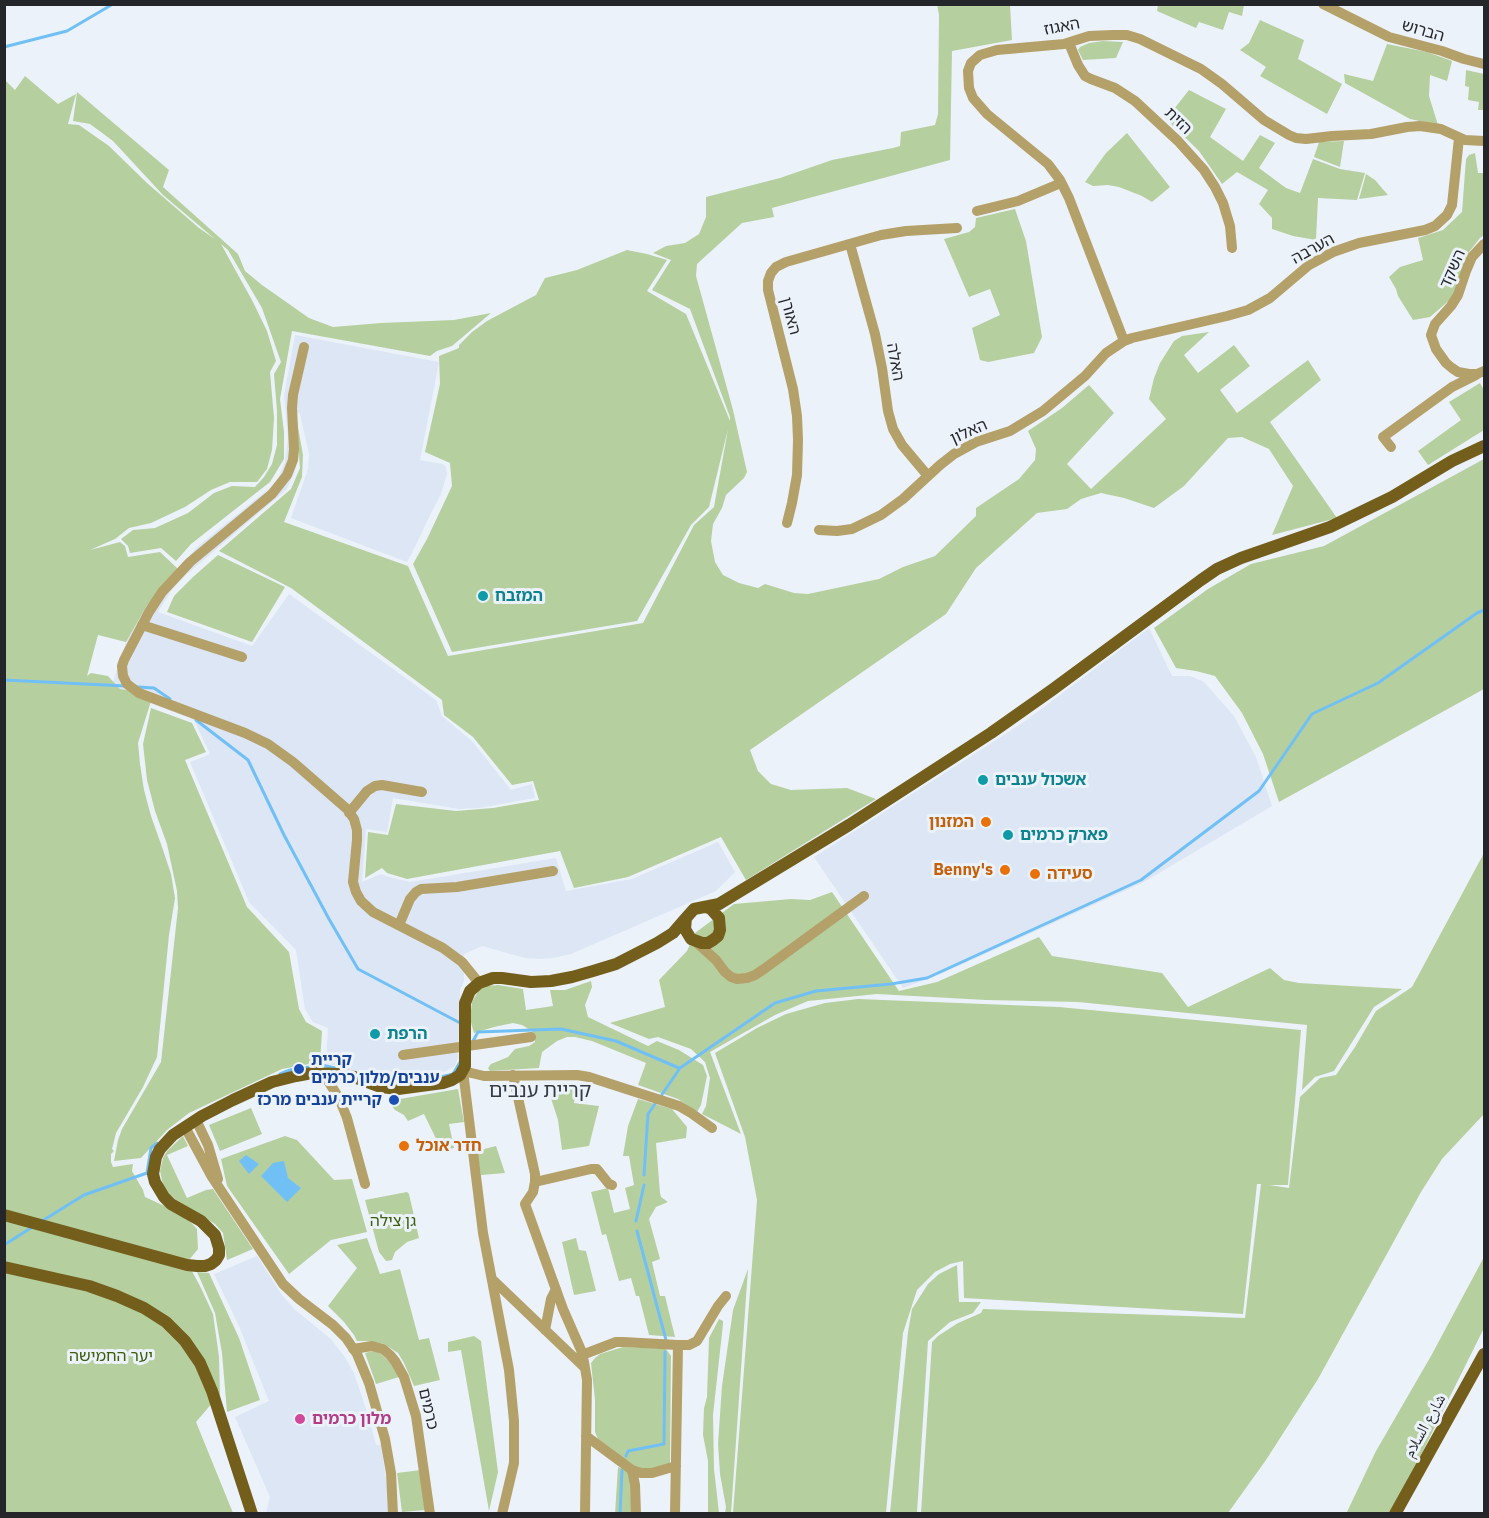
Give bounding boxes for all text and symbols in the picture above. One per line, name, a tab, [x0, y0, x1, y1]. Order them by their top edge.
street label: האגוז	[1042, 14, 1082, 40]
street label: הברוש	[1399, 16, 1447, 46]
street label: הזית	[1160, 103, 1196, 139]
street label: הערבה	[1288, 229, 1338, 269]
street label: השקד	[1436, 247, 1470, 291]
street label: האורן	[776, 295, 804, 337]
street label: האלה	[882, 341, 908, 383]
street label: האלון	[948, 415, 990, 449]
place label: המזבח	[495, 586, 543, 606]
marker: המזבח	[476, 589, 490, 603]
place label: אשכול ענבים	[995, 770, 1086, 790]
marker: אשכול ענבים	[976, 773, 990, 787]
place label: המזנון	[929, 812, 974, 832]
marker: המזנון	[979, 815, 993, 829]
place label: פארק כרמים	[1020, 825, 1108, 845]
marker: פארק כרמים	[1001, 828, 1015, 842]
place label: Benny's	[933, 860, 993, 880]
marker: Benny's	[998, 863, 1012, 877]
place label: סעידה	[1047, 864, 1093, 884]
marker: סעידה	[1028, 867, 1042, 881]
place label: הרפת	[387, 1024, 427, 1044]
marker: הרפת	[368, 1027, 382, 1041]
place label: קריית ענבים/מלון כרמים	[311, 1050, 440, 1088]
marker: קריית ענבים/מלון כרמים	[292, 1062, 306, 1076]
district label: קריית ענבים	[489, 1079, 591, 1103]
place label: קריית ענבים מרכז	[257, 1090, 382, 1110]
marker: קריית ענבים מרכז	[387, 1093, 401, 1107]
place label: חדר אוכל	[416, 1136, 482, 1156]
marker: חדר אוכל	[397, 1139, 411, 1153]
park label: גן צילה	[370, 1211, 416, 1231]
park label: יער החמישה	[69, 1346, 153, 1366]
street label: כרמים	[414, 1386, 442, 1432]
street label: شارع السلام	[1400, 1391, 1450, 1461]
place label: מלון כרמים	[312, 1409, 391, 1429]
marker: מלון כרמים	[293, 1412, 307, 1426]

